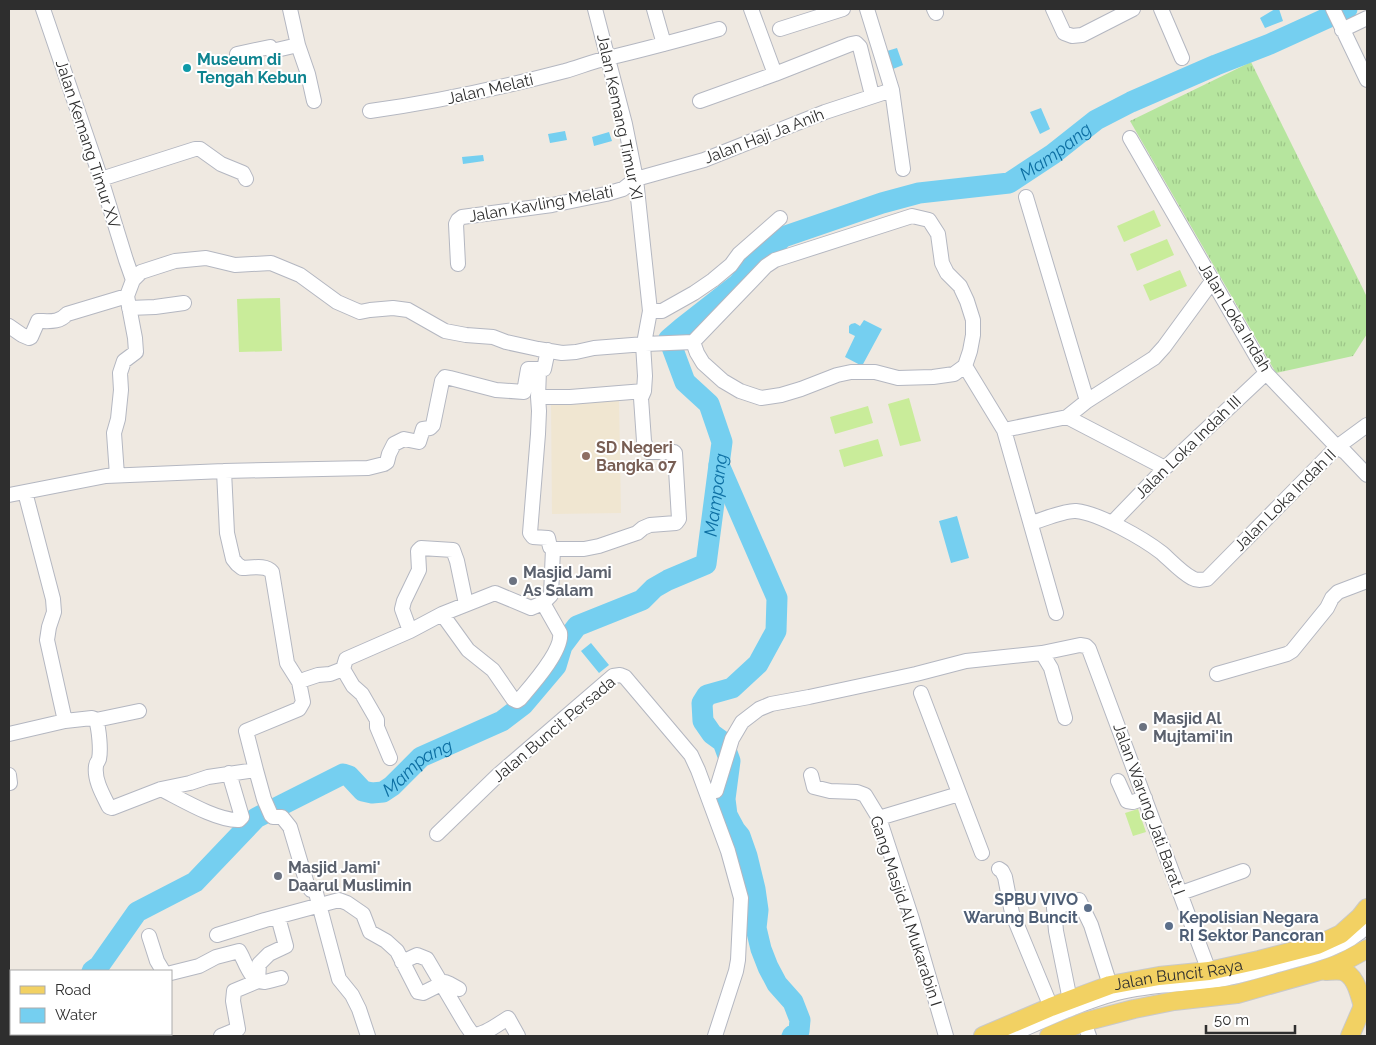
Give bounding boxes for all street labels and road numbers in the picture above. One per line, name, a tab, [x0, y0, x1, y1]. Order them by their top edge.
street label: Jalan Kemang Timur XI	[593, 32, 647, 202]
street label: Jalan Kemang Timur XV	[52, 57, 124, 231]
street label: Jalan Melati	[445, 70, 535, 108]
street label: Jalan Haji Ja Anih	[701, 104, 827, 168]
street label: Jalan Kavling Melati	[467, 182, 615, 226]
street label: Jalan Loka Indah	[1195, 259, 1275, 375]
street label: Jalan Loka Indah III	[1131, 392, 1245, 502]
street label: Jalan Loka Indah II	[1230, 445, 1340, 555]
street label: Jalan Buncit Persada	[489, 672, 619, 786]
street label: Jalan Warung Jati Barat I	[1109, 721, 1189, 897]
street label: Gang Masjid Al Mukarabin I	[866, 813, 946, 1009]
street label: Jalan Buncit Raya	[1112, 954, 1244, 994]

